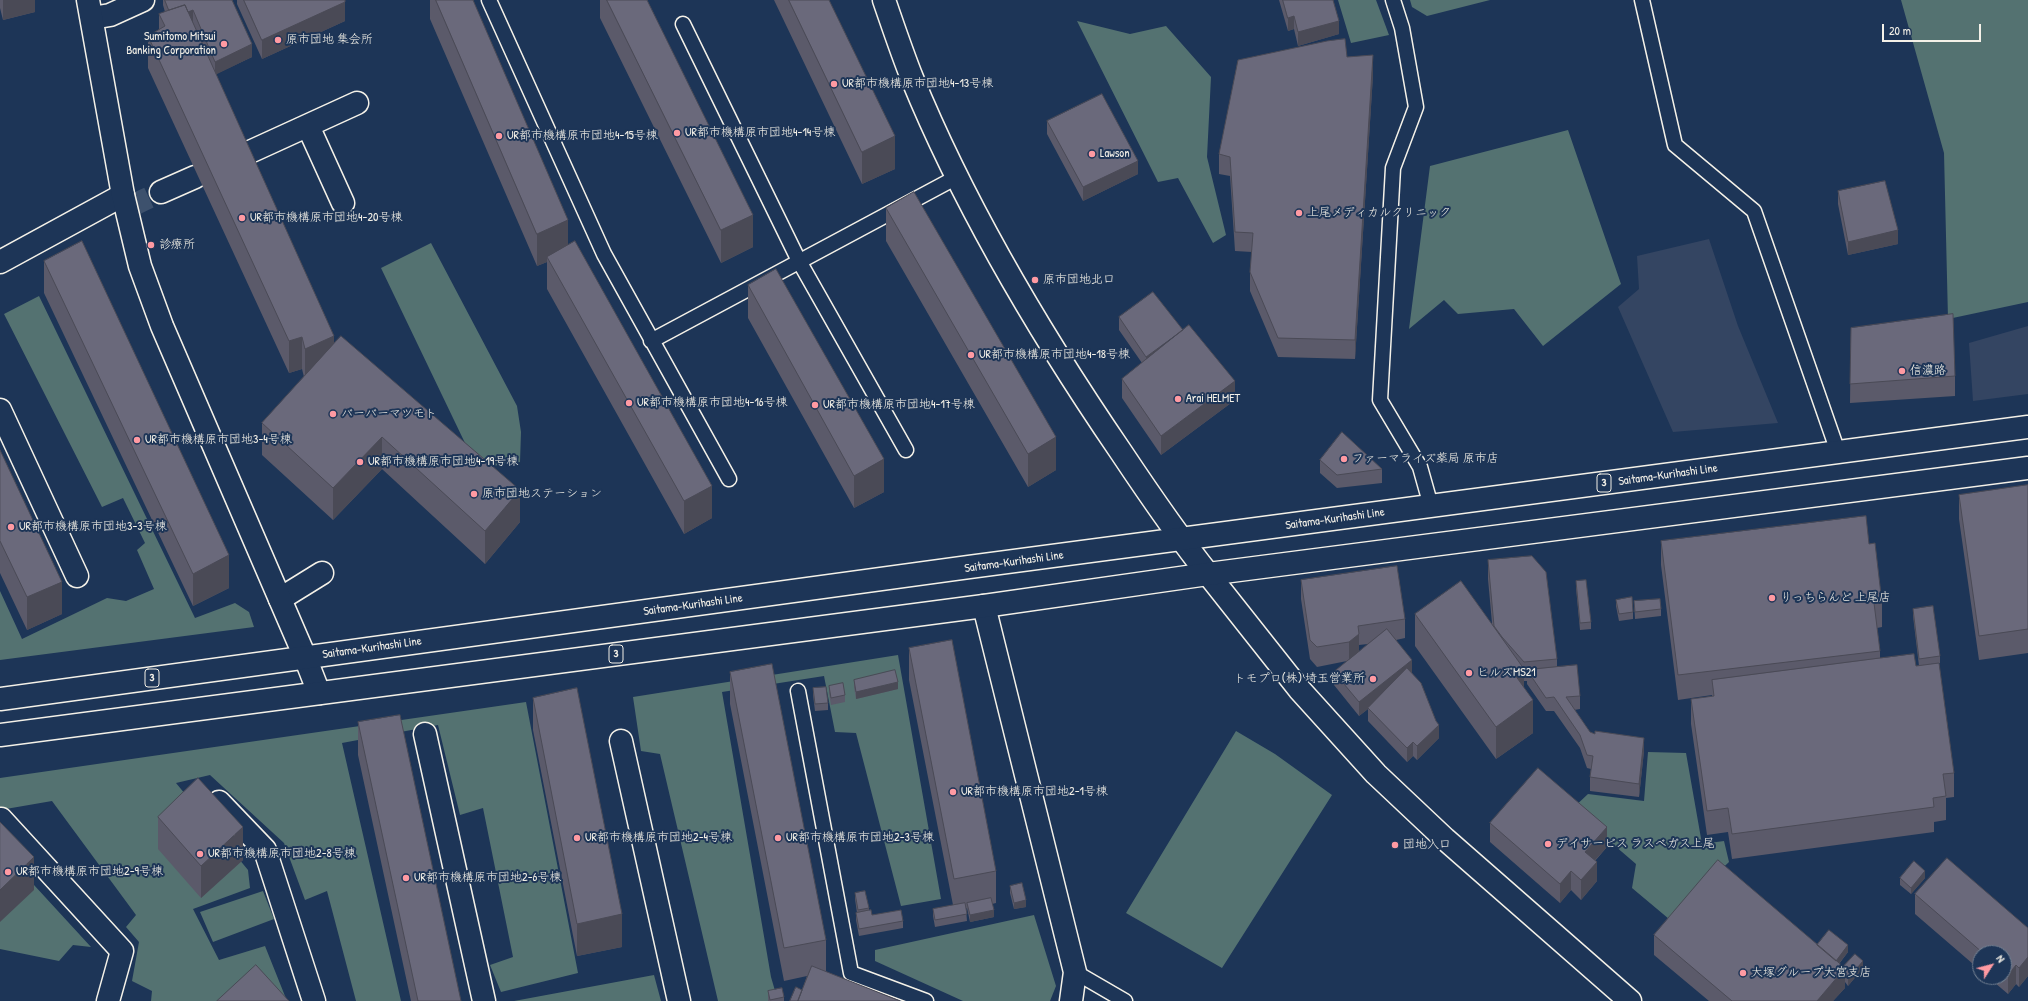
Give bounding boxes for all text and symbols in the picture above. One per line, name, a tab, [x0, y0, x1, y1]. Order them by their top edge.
scale bar	[1884, 16, 1983, 42]
text: 20 m	[1889, 22, 1911, 39]
place label: Sumitomo Mitsui Banking Corporation	[126, 30, 216, 58]
place label: 原市団地 集会所	[286, 33, 373, 47]
marker: 原市団地 集会所	[273, 35, 283, 45]
marker: Sumitomo Mitsui Banking Corporation	[219, 39, 229, 49]
place label: UR都市機構原市団地4-13号棟	[842, 77, 993, 91]
marker: UR都市機構原市団地4-13号棟	[829, 79, 839, 89]
place label: UR都市機構原市団地4-14号棟	[685, 126, 835, 140]
marker: UR都市機構原市団地4-14号棟	[672, 128, 682, 138]
place label: UR都市機構原市団地4-15号棟	[507, 129, 658, 143]
marker: UR都市機構原市団地4-15号棟	[494, 131, 504, 141]
place label: Lawson	[1100, 147, 1130, 161]
marker: Lawson	[1087, 149, 1097, 159]
place label: 上尾メディカルクリニック	[1307, 206, 1451, 220]
marker: 上尾メディカルクリニック	[1294, 208, 1304, 218]
place label: UR都市機構原市団地4-20号棟	[250, 211, 402, 225]
marker: UR都市機構原市団地4-20号棟	[237, 213, 247, 223]
place label: 診療所	[159, 238, 195, 252]
marker: 診療所	[146, 240, 156, 250]
place label: 原市団地北口	[1043, 273, 1115, 287]
marker: 原市団地北口	[1030, 275, 1040, 285]
place label: UR都市機構原市団地4-18号棟	[979, 348, 1130, 362]
marker: UR都市機構原市団地4-18号棟	[966, 350, 976, 360]
place label: 信濃路	[1910, 364, 1946, 378]
marker: 信濃路	[1897, 366, 1907, 376]
place label: Arai HELMET	[1186, 392, 1240, 406]
marker: Arai HELMET	[1173, 394, 1183, 404]
place label: UR都市機構原市団地4-16号棟	[637, 396, 788, 410]
marker: UR都市機構原市団地4-16号棟	[624, 398, 634, 408]
place label: UR都市機構原市団地4-17号棟	[823, 398, 975, 412]
marker: UR都市機構原市団地4-17号棟	[810, 400, 820, 410]
place label: バーバーマツモト	[341, 407, 437, 421]
marker: バーバーマツモト	[328, 409, 338, 419]
place label: UR都市機構原市団地3-4号棟	[145, 433, 292, 447]
marker: UR都市機構原市団地3-4号棟	[132, 435, 142, 445]
place label: ファーマライズ薬局 原市店	[1352, 452, 1499, 466]
marker: ファーマライズ薬局 原市店	[1339, 454, 1349, 464]
place label: UR都市機構原市団地4-19号棟	[368, 455, 518, 469]
marker: UR都市機構原市団地4-19号棟	[355, 457, 365, 467]
street label: Saitama-Kurihashi Line	[1617, 461, 1719, 489]
road number: 3	[1597, 474, 1611, 492]
place label: 原市団地ステーション	[482, 487, 602, 501]
marker: 原市団地ステーション	[469, 489, 479, 499]
street label: Saitama-Kurihashi Line	[1284, 505, 1386, 533]
place label: UR都市機構原市団地3-3号棟	[19, 520, 167, 534]
marker: UR都市機構原市団地3-3号棟	[6, 522, 16, 532]
street label: Saitama-Kurihashi Line	[963, 548, 1065, 576]
street label: Saitama-Kurihashi Line	[642, 591, 744, 619]
place label: りっちらんど 上尾店	[1780, 591, 1891, 605]
marker: りっちらんど 上尾店	[1767, 593, 1777, 603]
street label: Saitama-Kurihashi Line	[321, 634, 423, 662]
road number: 3	[609, 645, 623, 663]
place label: ヒルズMS21	[1477, 666, 1536, 680]
marker: ヒルズMS21	[1464, 668, 1474, 678]
road number: 3	[145, 669, 159, 687]
place label: トモプロ(株) 埼玉営業所	[1234, 672, 1365, 686]
marker: トモプロ(株) 埼玉営業所	[1368, 674, 1378, 684]
place label: UR都市機構原市団地2-1号棟	[961, 785, 1108, 799]
marker: UR都市機構原市団地2-1号棟	[948, 787, 958, 797]
place label: UR都市機構原市団地2-4号棟	[585, 831, 732, 845]
place label: UR都市機構原市団地2-3号棟	[786, 831, 934, 845]
marker: UR都市機構原市団地2-4号棟	[572, 833, 582, 843]
marker: UR都市機構原市団地2-3号棟	[773, 833, 783, 843]
place label: デイサービス ラスベガス上尾	[1556, 837, 1715, 851]
place label: 団地入口	[1403, 838, 1451, 852]
marker: デイサービス ラスベガス上尾	[1543, 839, 1553, 849]
marker: 団地入口	[1390, 840, 1400, 850]
place label: UR都市機構原市団地2-8号棟	[208, 847, 356, 861]
marker: UR都市機構原市団地2-8号棟	[195, 849, 205, 859]
place label: UR都市機構原市団地2-9号棟	[16, 865, 163, 879]
marker: UR都市機構原市団地2-9号棟	[3, 867, 13, 877]
place label: UR都市機構原市団地2-6号棟	[414, 871, 561, 885]
marker: UR都市機構原市団地2-6号棟	[401, 873, 411, 883]
north arrow	[1972, 945, 2012, 985]
text: N	[1994, 952, 2008, 965]
place label: 大塚グループ大宮支店	[1751, 966, 1871, 980]
marker: 大塚グループ大宮支店	[1738, 968, 1748, 978]

